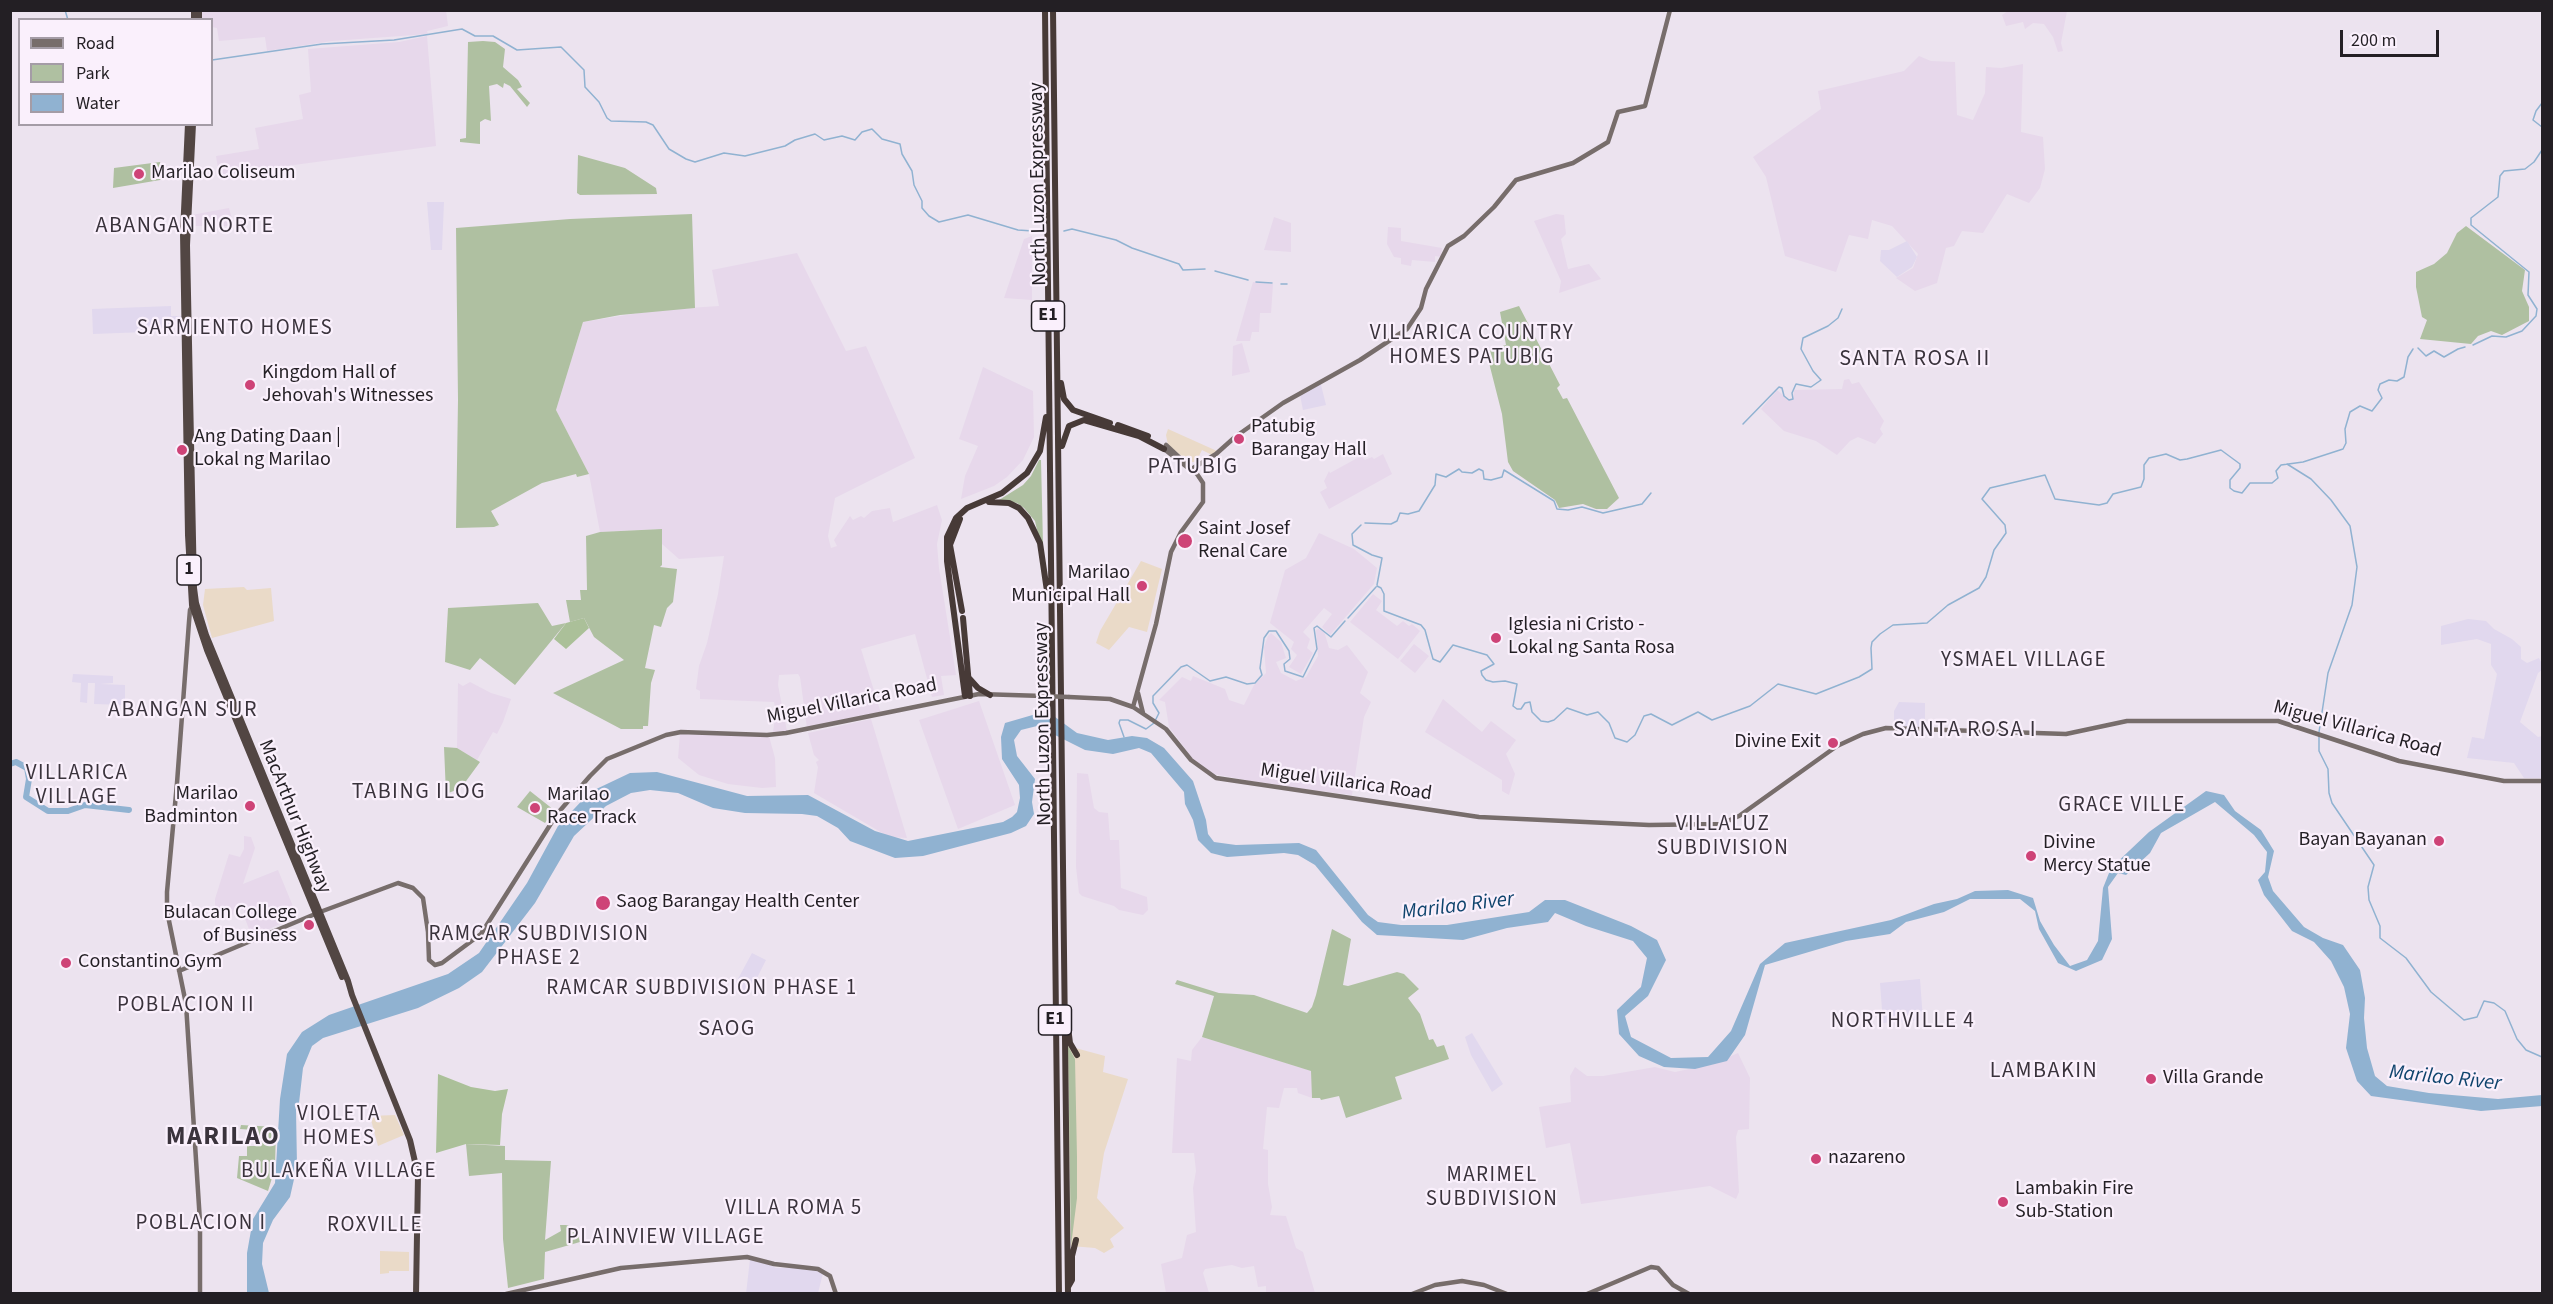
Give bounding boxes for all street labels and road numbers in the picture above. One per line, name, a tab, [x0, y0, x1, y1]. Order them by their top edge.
street label: North Luzon Expressway	[1025, 82, 1053, 286]
road number: E1	[1032, 301, 1064, 331]
road number: 1	[177, 555, 201, 585]
street label: North Luzon Expressway	[1030, 622, 1058, 826]
street label: Miguel Villarica Road	[765, 674, 939, 730]
street label: Miguel Villarica Road	[2270, 696, 2444, 764]
street label: MacArthur Highway	[252, 737, 336, 897]
street label: Miguel Villarica Road	[1259, 759, 1433, 807]
road number: E1	[1038, 1005, 1072, 1035]

